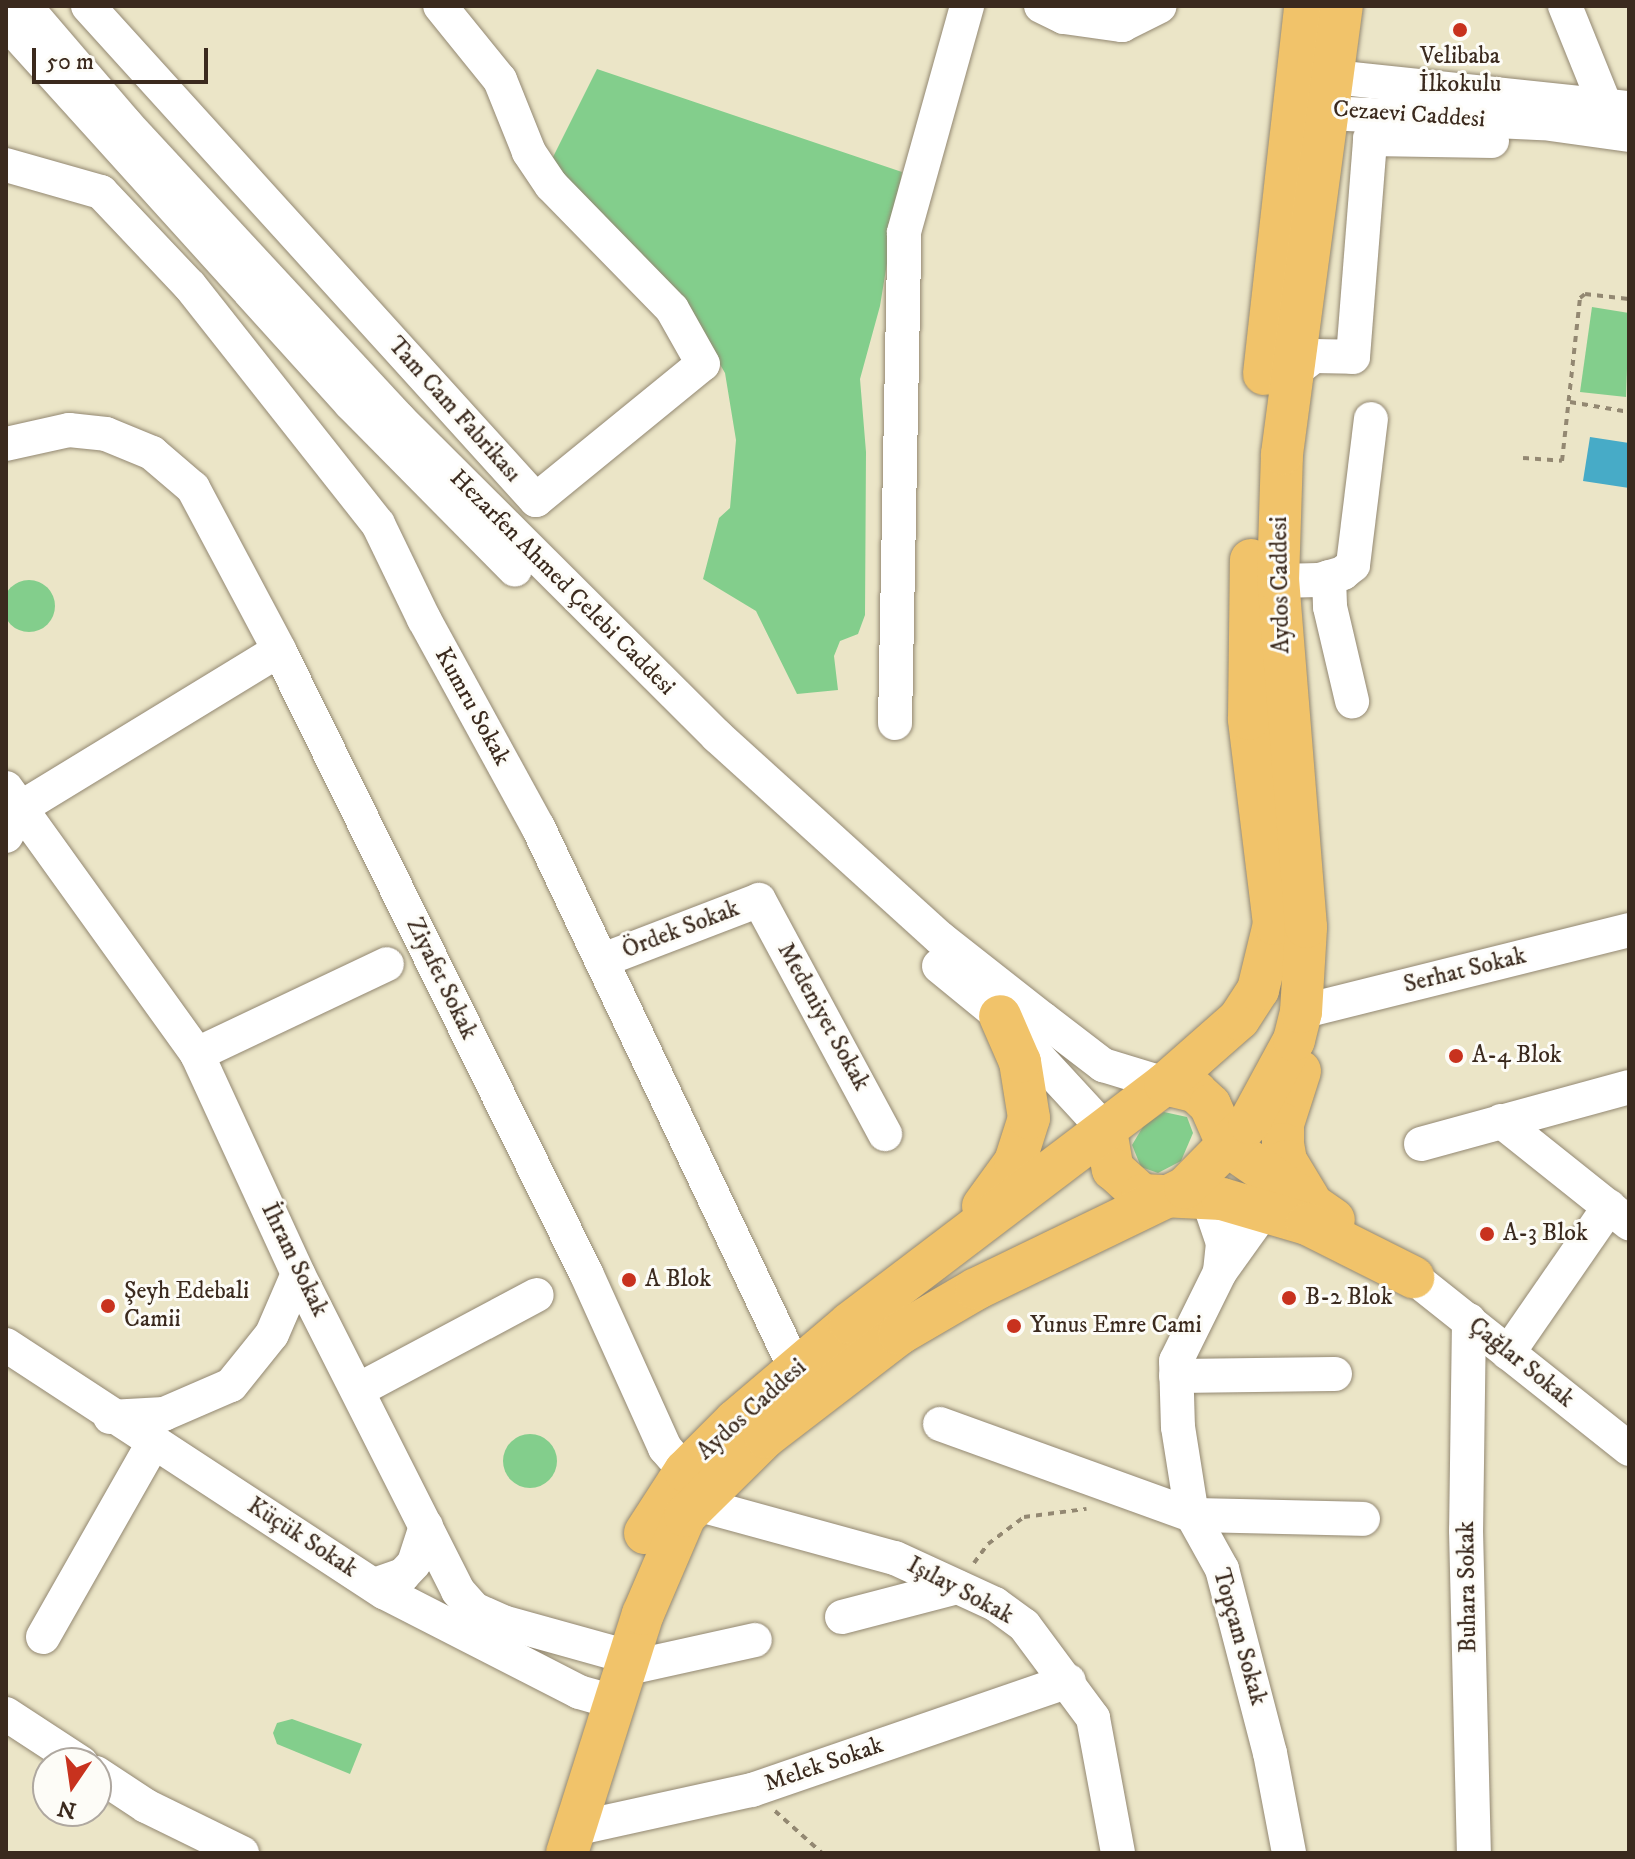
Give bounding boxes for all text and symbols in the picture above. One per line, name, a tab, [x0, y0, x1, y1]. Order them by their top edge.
marker: Velibaba İlkokulu	[1451, 21, 1469, 39]
scale bar	[36, 32, 212, 82]
place label: Velibaba İlkokulu	[1419, 43, 1501, 99]
text: 50 m	[46, 47, 94, 77]
street label: Cezaevi Caddesi	[1332, 95, 1486, 135]
street label: Tam Cam Fabrikası	[381, 331, 527, 489]
street label: Hezarfen Ahmed Çelebi Caddesi	[443, 464, 681, 702]
street label: Aydos Caddesi	[1265, 516, 1297, 654]
street label: Kumru Sokak	[428, 643, 516, 771]
street label: Ördek Sokak	[618, 895, 744, 965]
street label: Ziyafet Sokak	[399, 914, 483, 1044]
street label: Medeniyet Sokak	[771, 938, 875, 1096]
street label: Serhat Sokak	[1401, 942, 1529, 1000]
place label: A-4 Blok	[1472, 1042, 1562, 1070]
marker: A-4 Blok	[1447, 1047, 1465, 1065]
street label: İhram Sokak	[254, 1198, 334, 1322]
place label: A-3 Blok	[1503, 1220, 1588, 1248]
marker: A-3 Blok	[1478, 1225, 1496, 1243]
place label: A Blok	[645, 1266, 711, 1294]
marker: A Blok	[620, 1271, 638, 1289]
place label: Şeyh Edebali Camii	[124, 1278, 249, 1334]
place label: B-2 Blok	[1305, 1284, 1393, 1312]
marker: B-2 Blok	[1280, 1289, 1298, 1307]
marker: Şeyh Edebali Camii	[99, 1297, 117, 1315]
place label: Yunus Emre Cami	[1030, 1312, 1202, 1340]
street label: Çağlar Sokak	[1462, 1312, 1580, 1414]
marker: Yunus Emre Cami	[1005, 1317, 1023, 1335]
street label: Aydos Caddesi	[691, 1353, 813, 1467]
street label: Küçük Sokak	[242, 1492, 362, 1584]
street label: Buhara Sokak	[1452, 1521, 1484, 1653]
street label: Işılay Sokak	[902, 1551, 1018, 1631]
street label: Topçam Sokak	[1206, 1565, 1272, 1709]
street label: Melek Sokak	[761, 1731, 887, 1799]
north arrow	[32, 1747, 112, 1827]
text: N	[55, 1794, 79, 1824]

